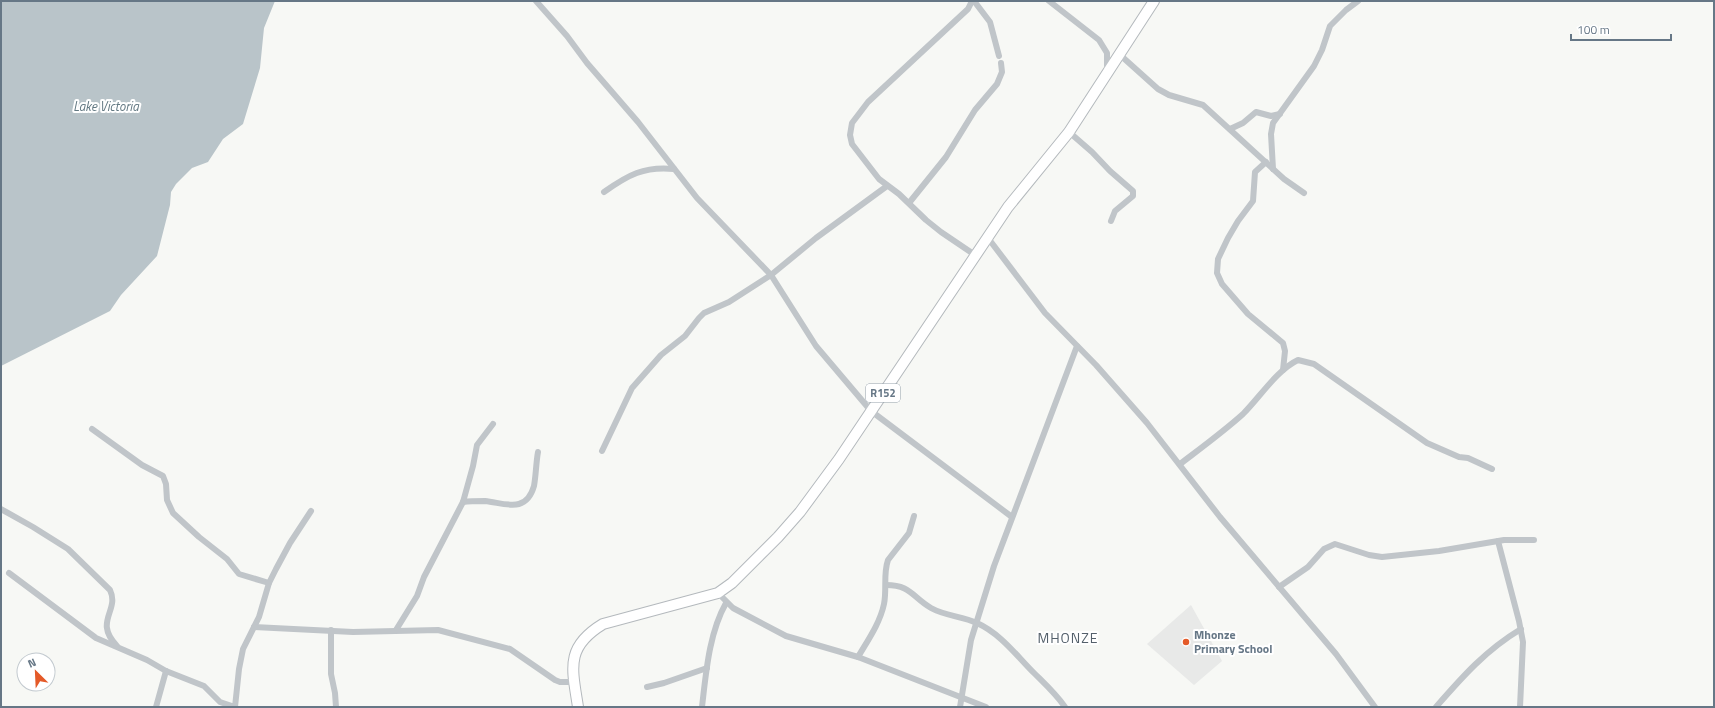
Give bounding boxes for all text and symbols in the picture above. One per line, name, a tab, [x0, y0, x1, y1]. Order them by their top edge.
scale bar	[1571, 16, 1671, 42]
text: 100 m	[1577, 20, 1610, 39]
water label: Lake Victoria	[73, 96, 140, 116]
road number: R152	[866, 384, 900, 402]
place label: Mhonze Primary School	[1194, 625, 1272, 658]
district label: MHONZE	[1037, 627, 1099, 648]
marker: Mhonze Primary School	[1181, 637, 1191, 647]
north arrow	[16, 652, 56, 692]
text: N	[25, 654, 39, 672]

